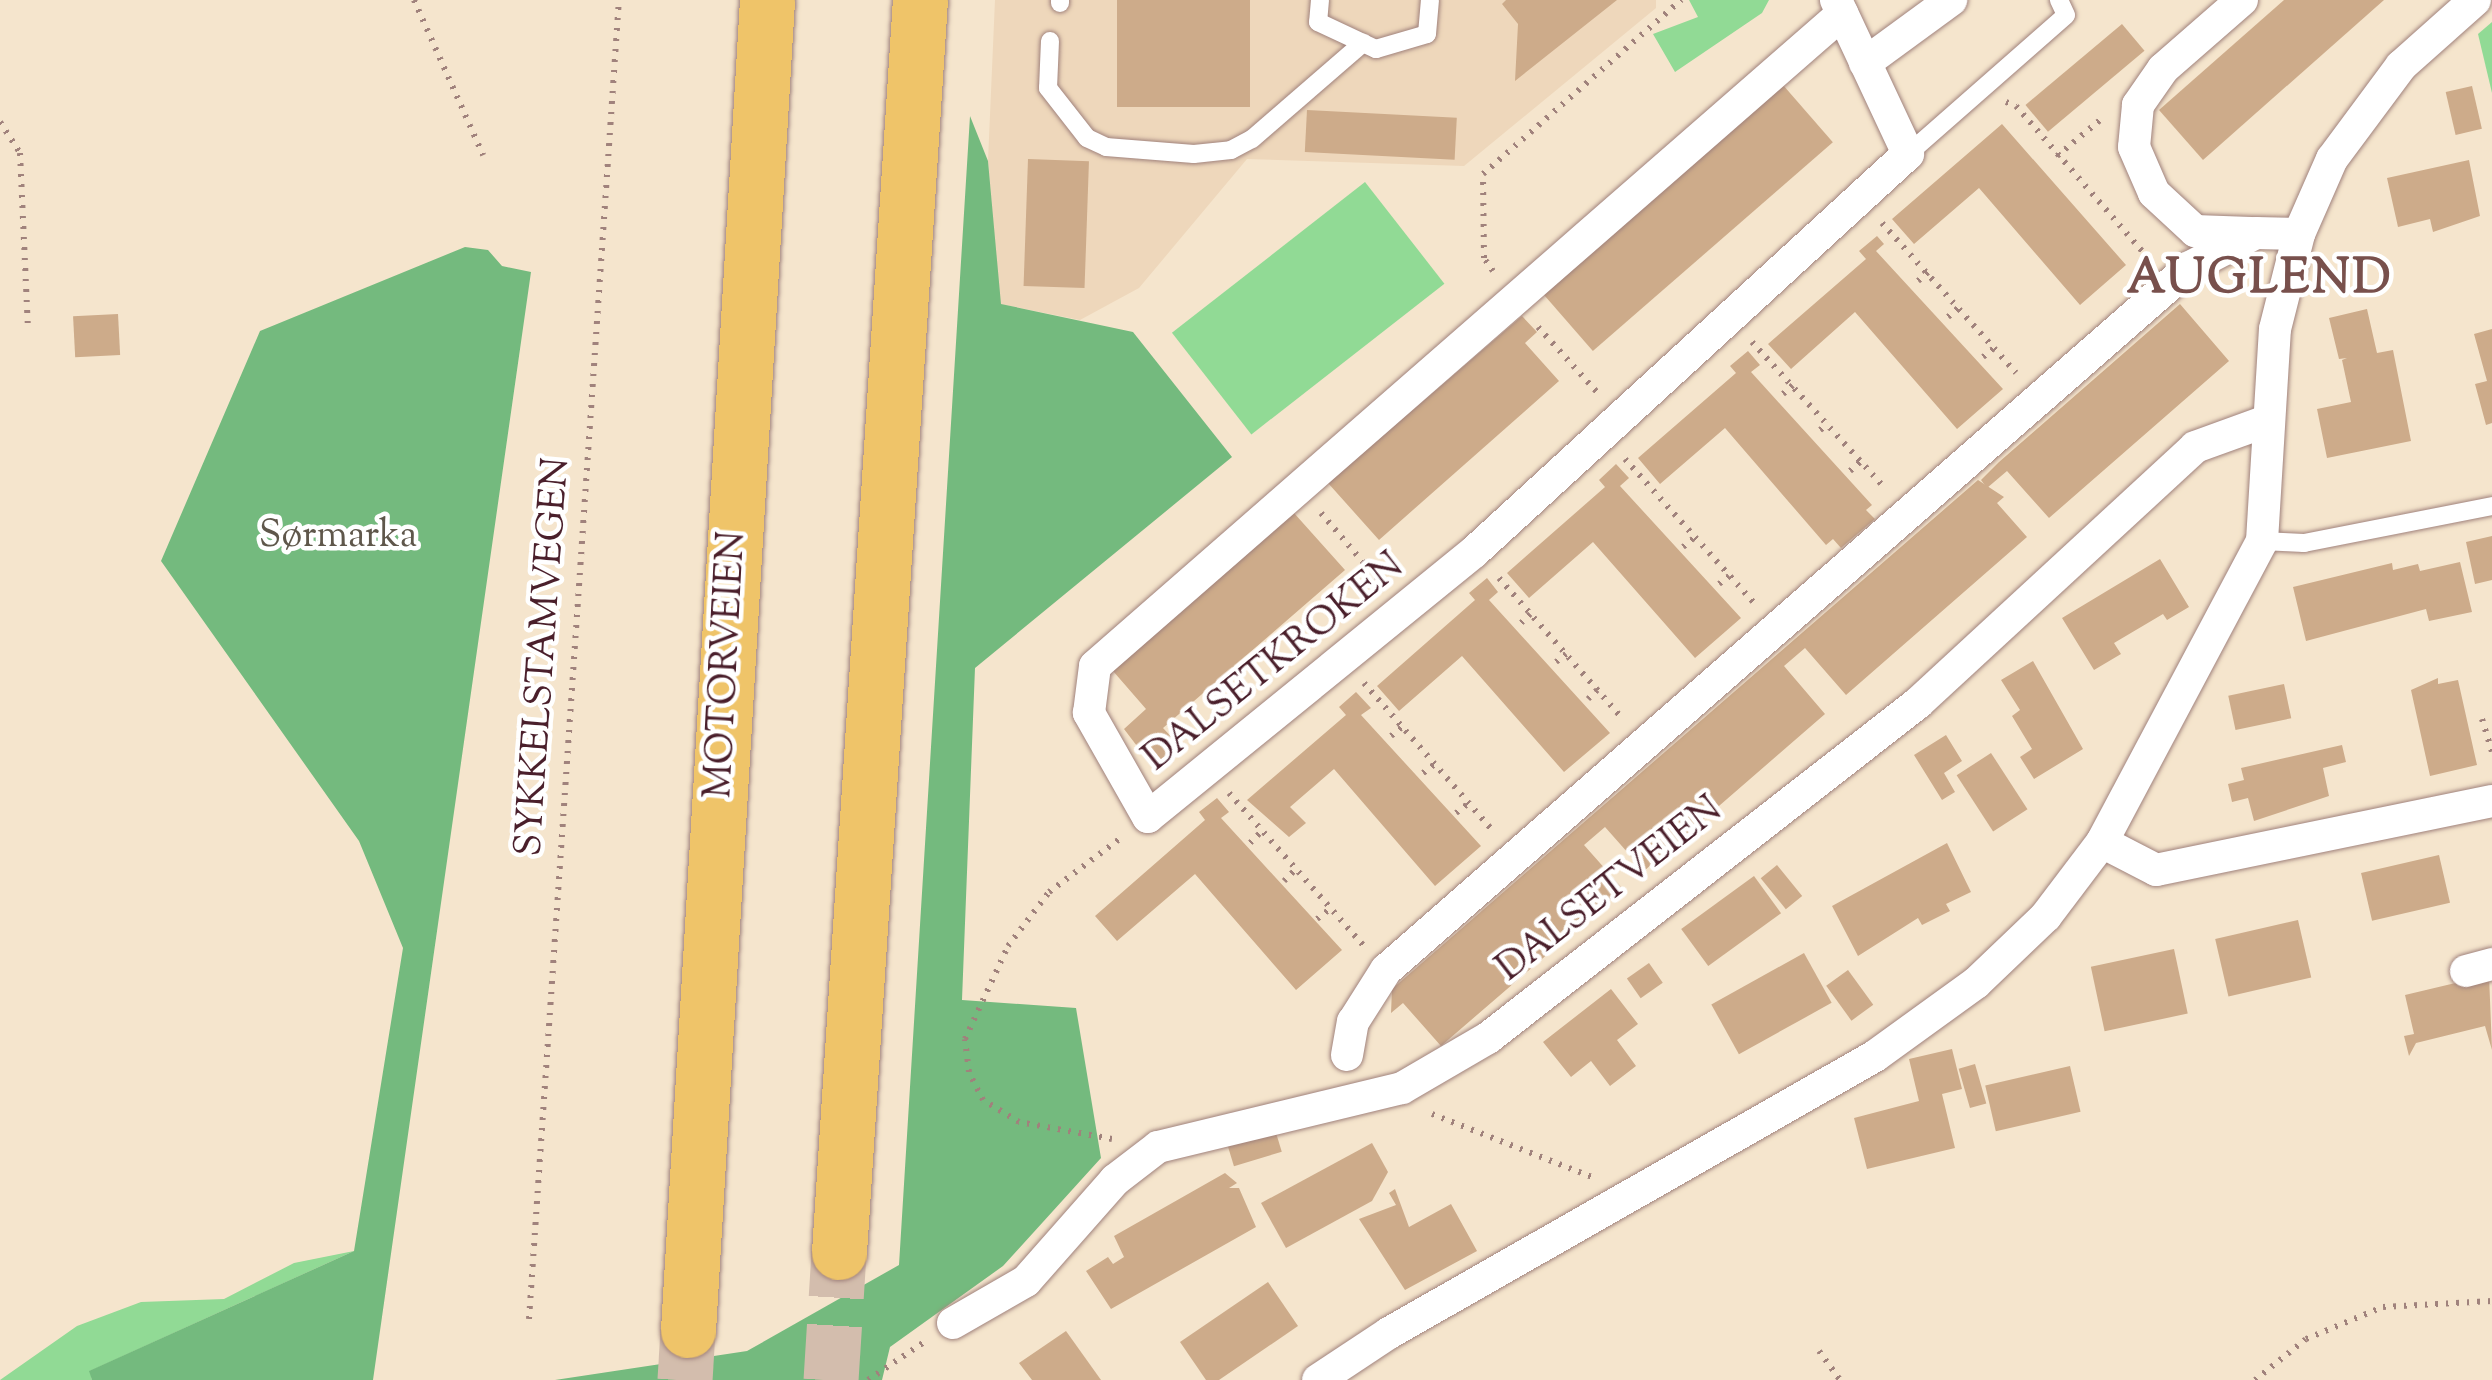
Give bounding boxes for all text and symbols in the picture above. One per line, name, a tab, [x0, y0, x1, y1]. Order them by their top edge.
district label: AUGLEND	[2127, 252, 2393, 310]
street label: SYKKELSTAMVEGEN	[508, 456, 582, 858]
park label: Sørmarka	[259, 515, 417, 561]
street label: MOTORVEIEN	[698, 530, 758, 800]
street label: DALSETKROKEN	[1136, 545, 1414, 783]
street label: DALSETVEIEN	[1489, 789, 1733, 993]

